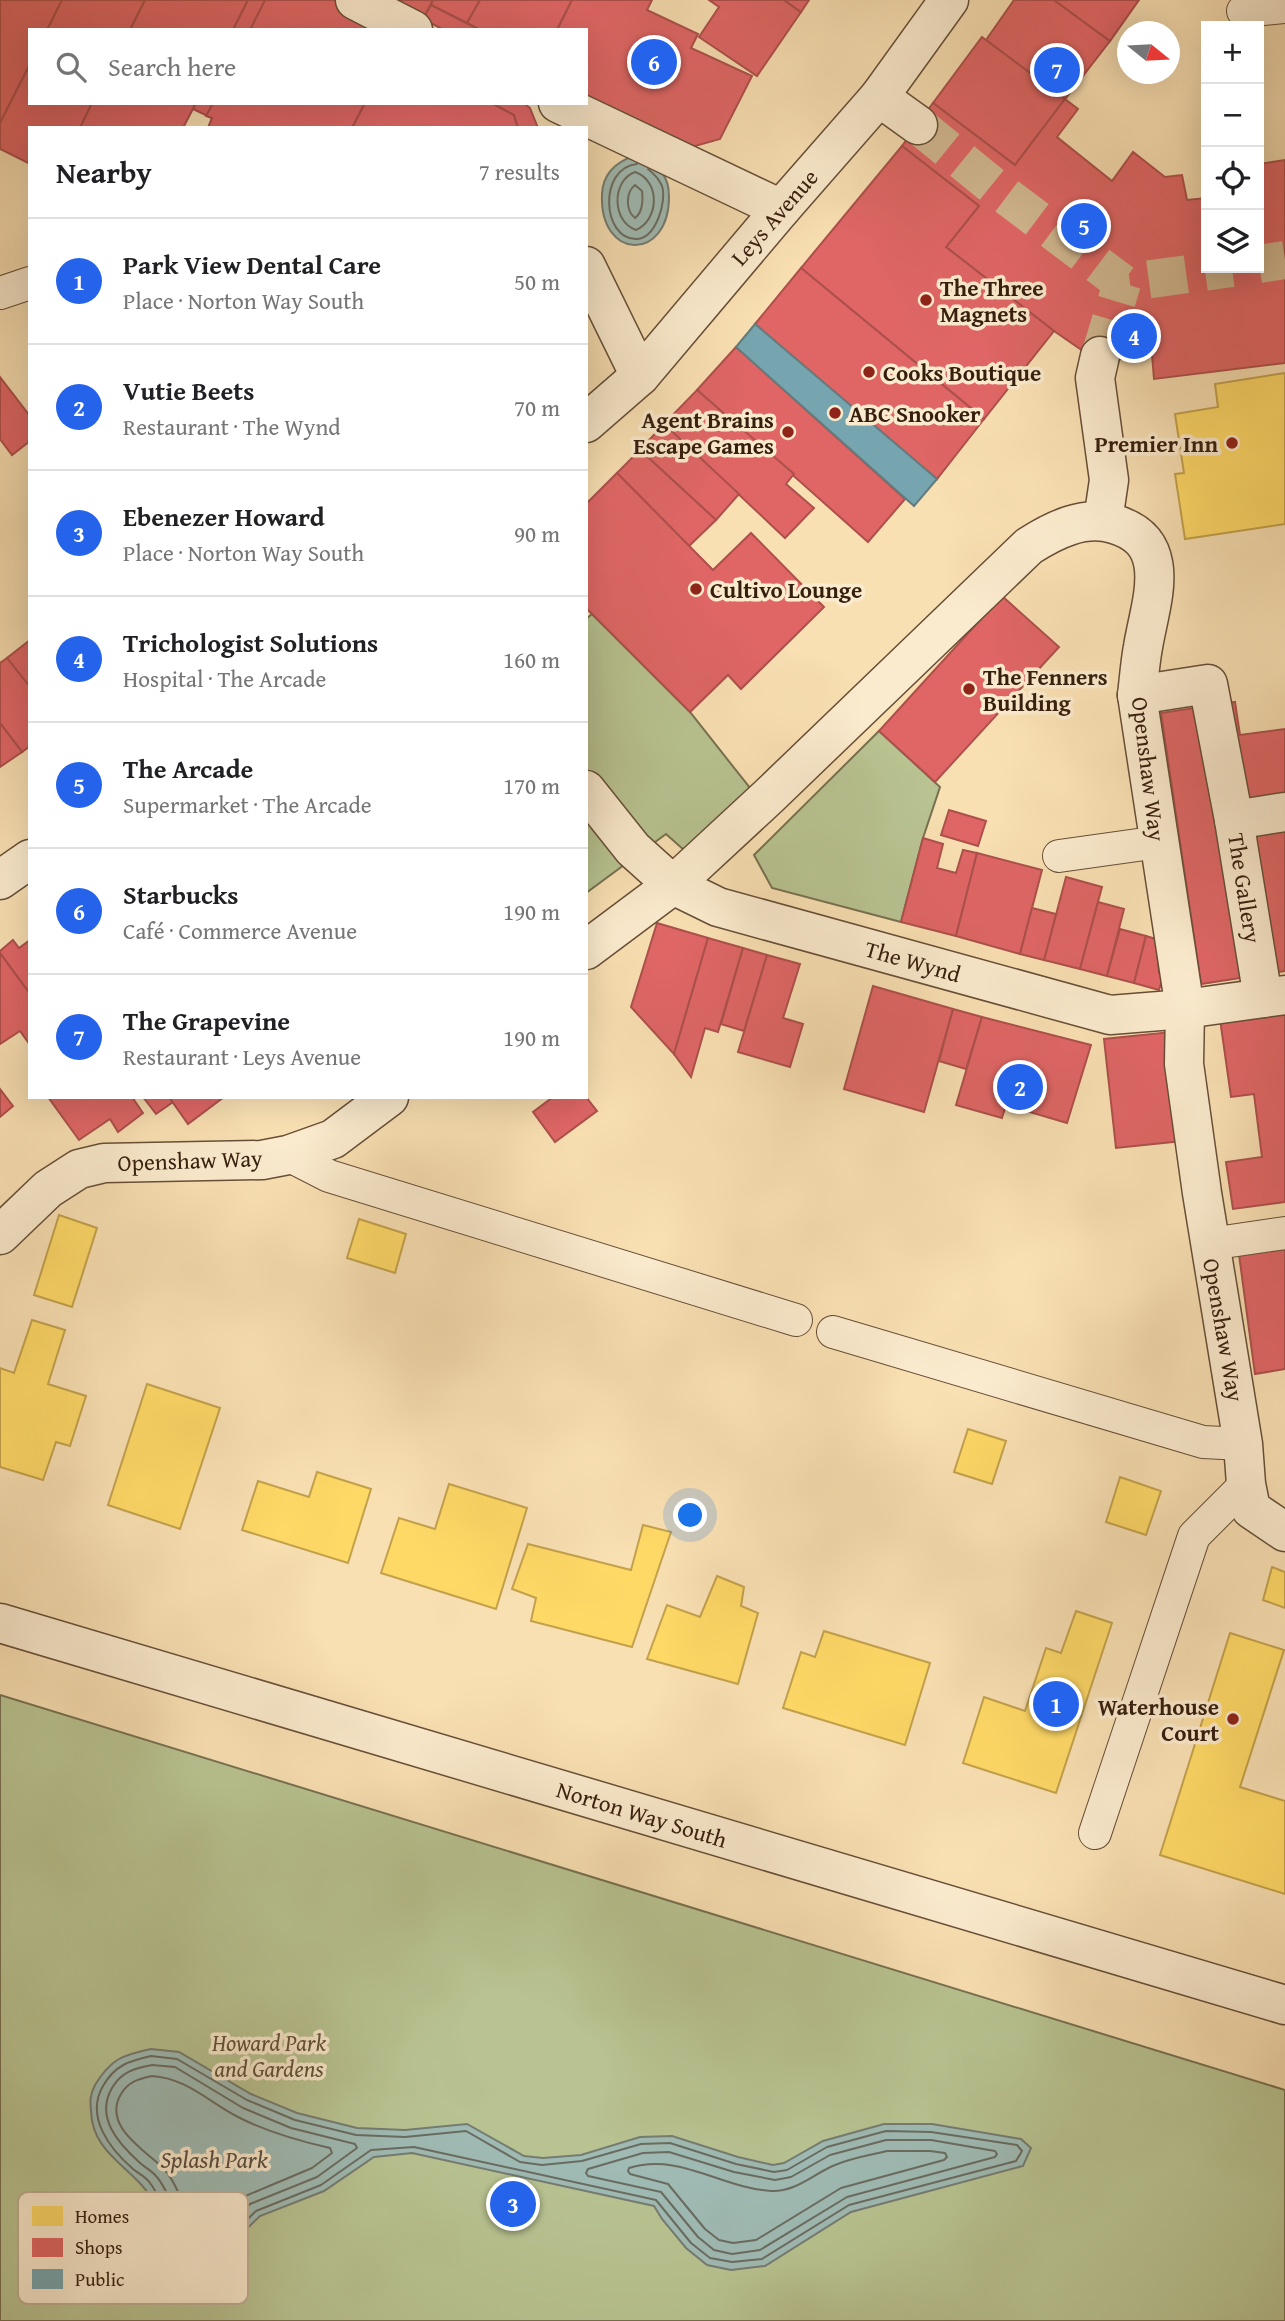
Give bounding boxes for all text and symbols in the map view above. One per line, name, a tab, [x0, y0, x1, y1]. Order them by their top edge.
north arrow	[1117, 21, 1180, 84]
map controls	[1201, 21, 1264, 273]
button: +	[1201, 21, 1264, 84]
search box	[28, 28, 588, 105]
pin: 6	[631, 36, 677, 88]
pin: 7	[1034, 44, 1080, 96]
text: Search here	[108, 47, 236, 86]
icon: search	[52, 48, 90, 86]
button: −	[1201, 84, 1264, 147]
button: locate	[1201, 147, 1264, 210]
text: Nearby	[56, 150, 152, 194]
text: 7 results	[479, 155, 560, 188]
street label: Leys Avenue	[723, 162, 825, 272]
pin: 5	[1061, 200, 1107, 252]
button: layers	[1201, 210, 1264, 273]
text: Park View Dental Care	[123, 245, 381, 284]
text: 1	[73, 265, 85, 298]
text: 50 m	[514, 265, 560, 298]
place label: The Three Magnets	[940, 271, 1044, 330]
text: Place · Norton Way South	[123, 284, 364, 317]
marker: The Three Magnets	[918, 292, 934, 308]
pin: 4	[1111, 310, 1157, 362]
place label: Cooks Boutique	[883, 356, 1041, 389]
marker: Cooks Boutique	[861, 364, 877, 380]
text: Vutie Beets	[123, 371, 254, 410]
text: 2	[73, 391, 85, 424]
text: 70 m	[514, 391, 560, 424]
place label: ABC Snooker	[849, 397, 981, 430]
place label: Agent Brains Escape Games	[633, 403, 774, 462]
marker: ABC Snooker	[827, 405, 843, 421]
text: Restaurant · The Wynd	[123, 410, 341, 443]
marker: Agent Brains Escape Games	[780, 424, 796, 440]
place label: Premier Inn	[1094, 427, 1218, 460]
marker: Premier Inn	[1224, 435, 1240, 451]
text: Ebenezer Howard	[123, 497, 325, 536]
text: 3	[73, 517, 85, 550]
text: 90 m	[514, 517, 560, 550]
text: Place · Norton Way South	[123, 536, 364, 569]
place label: Cultivo Lounge	[710, 573, 862, 606]
marker: Cultivo Lounge	[688, 581, 704, 597]
text: Trichologist Solutions	[123, 623, 378, 662]
text: 4	[73, 643, 85, 676]
text: 160 m	[503, 643, 560, 676]
place label: The Fenners Building	[983, 660, 1108, 719]
text: Hospital · The Arcade	[123, 662, 326, 695]
marker: The Fenners Building	[961, 681, 977, 697]
street label: Openshaw Way	[1124, 695, 1174, 844]
text: The Arcade	[123, 749, 253, 788]
text: 5	[73, 769, 85, 802]
text: 170 m	[503, 769, 560, 802]
text: Supermarket · The Arcade	[123, 788, 371, 821]
street label: The Gallery	[1220, 831, 1270, 946]
text: Starbucks	[123, 875, 238, 914]
text: 6	[73, 895, 85, 928]
text: 190 m	[503, 895, 560, 928]
text: Café · Commerce Avenue	[123, 914, 357, 947]
street label: The Wynd	[861, 932, 965, 991]
text: The Grapevine	[123, 1001, 290, 1040]
text: 7	[73, 1021, 85, 1054]
text: 190 m	[503, 1021, 560, 1054]
text: Restaurant · Leys Avenue	[123, 1040, 361, 1073]
pin: 2	[997, 1061, 1043, 1113]
street label: Openshaw Way	[117, 1141, 264, 1179]
street label: Openshaw Way	[1195, 1256, 1253, 1405]
your location	[673, 1498, 707, 1532]
pin: 1	[1033, 1678, 1079, 1730]
place label: Waterhouse Court	[1098, 1690, 1219, 1749]
marker: Waterhouse Court	[1225, 1711, 1241, 1727]
street label: Norton Way South	[553, 1772, 731, 1856]
park label: Howard Park and Gardens	[211, 2026, 326, 2085]
water label: Splash Park	[160, 2142, 268, 2177]
pin: 3	[490, 2178, 536, 2230]
legend	[18, 2192, 248, 2304]
text: Homes	[75, 2202, 129, 2230]
text: Shops	[75, 2233, 122, 2261]
text: Public	[75, 2265, 124, 2293]

